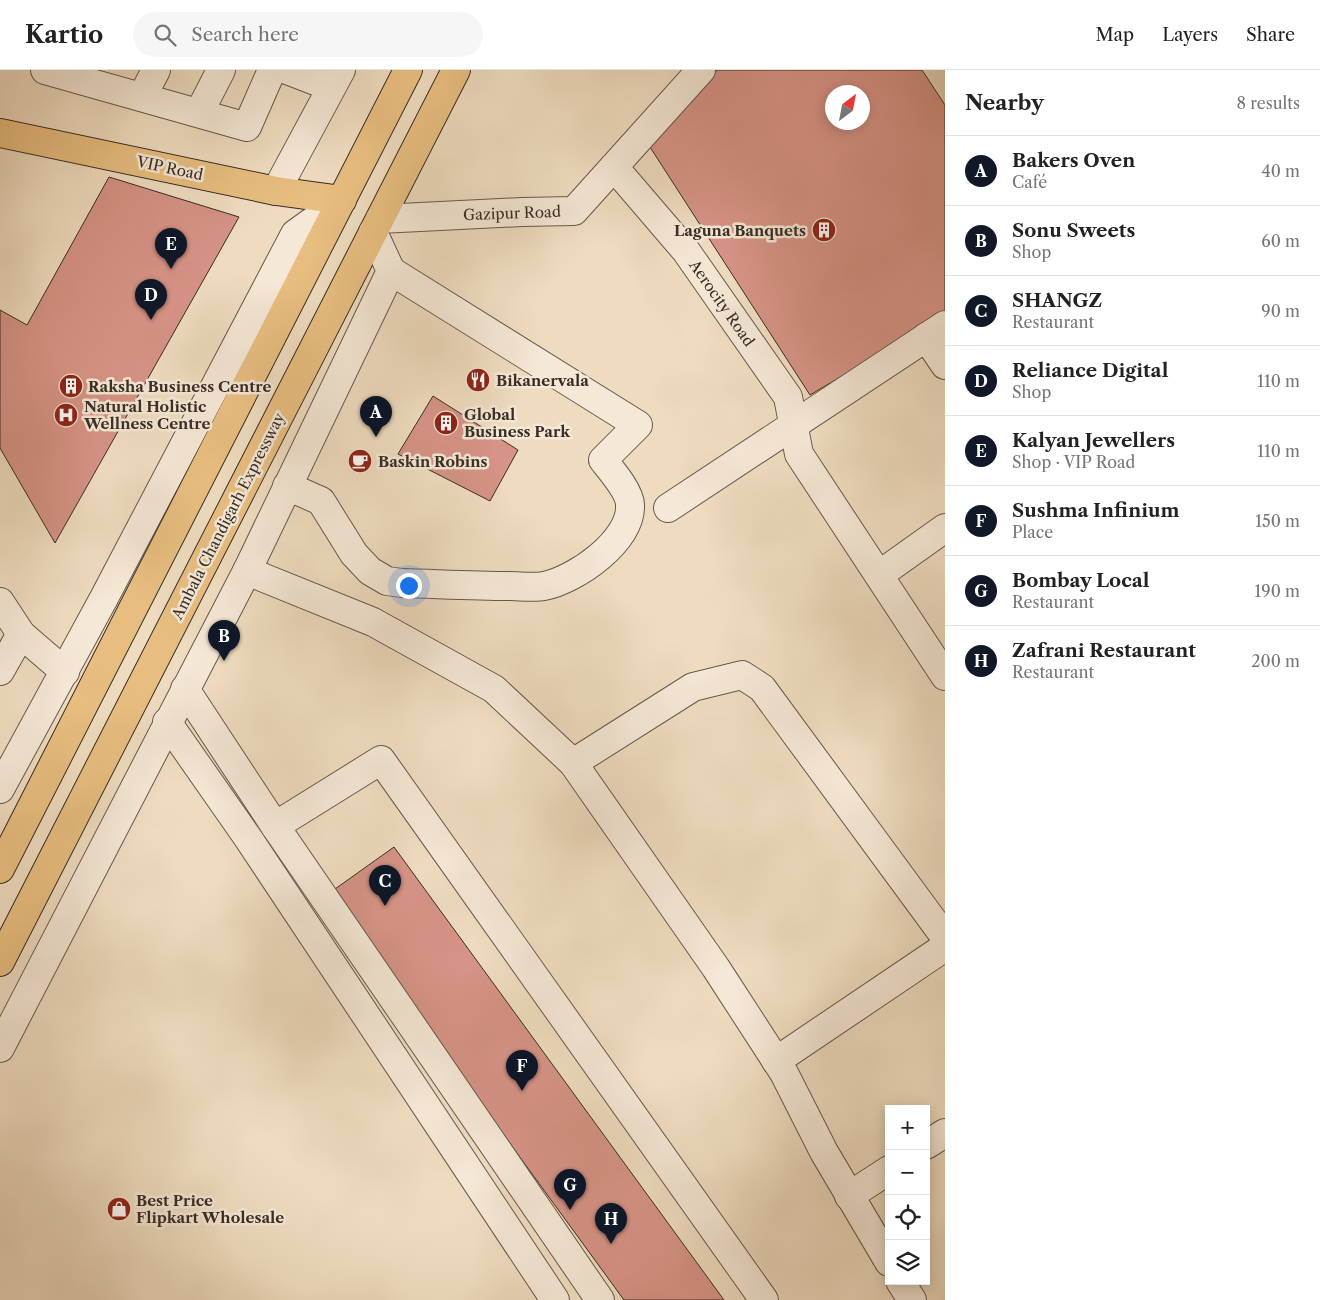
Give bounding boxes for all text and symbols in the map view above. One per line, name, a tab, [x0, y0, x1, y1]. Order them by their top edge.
search box	[133, 12, 483, 57]
text: Kartio	[25, 20, 103, 49]
icon: search	[151, 21, 179, 49]
text: Search here	[191, 23, 299, 46]
text: Map	[1096, 24, 1134, 46]
text: Layers	[1162, 24, 1218, 46]
text: Share	[1246, 24, 1295, 46]
north arrow	[825, 85, 870, 130]
text: Nearby	[965, 90, 1044, 115]
text: 8 results	[1237, 93, 1300, 113]
text: Bakers Oven	[1012, 149, 1135, 172]
street label: VIP Road	[134, 152, 205, 184]
text: A	[975, 161, 987, 181]
text: 40 m	[1261, 161, 1300, 181]
text: Café	[1012, 172, 1047, 192]
street label: Gazipur Road	[463, 202, 561, 224]
building icon: Laguna Banquets	[811, 217, 837, 243]
text: Sonu Sweets	[1012, 219, 1135, 242]
place label: Laguna Banquets	[674, 221, 806, 240]
pin: E	[155, 228, 187, 269]
text: B	[975, 231, 987, 251]
text: 60 m	[1261, 231, 1300, 251]
text: Shop	[1012, 242, 1051, 262]
street label: Aerocity Road	[685, 255, 759, 350]
pin: D	[135, 279, 167, 320]
text: SHANGZ	[1012, 289, 1102, 312]
text: C	[975, 301, 987, 321]
text: 90 m	[1261, 301, 1300, 321]
text: Restaurant	[1012, 312, 1094, 332]
text: Reliance Digital	[1012, 359, 1168, 382]
restaurant icon: Bikanervala	[465, 367, 491, 393]
place label: Bikanervala	[496, 371, 589, 390]
text: D	[974, 371, 988, 391]
text: 110 m	[1257, 371, 1300, 391]
building icon: Raksha Business Centre	[58, 373, 84, 399]
place label: Raksha Business Centre	[88, 377, 271, 396]
text: Shop	[1012, 382, 1051, 402]
pin: A	[360, 396, 392, 437]
place label: Natural Holistic Wellness Centre	[83, 397, 211, 433]
hospital icon: Natural Holistic Wellness Centre	[53, 402, 79, 428]
place label: Global Business Park	[464, 405, 571, 441]
street label: Ambala Chandigarh Expressway	[167, 409, 289, 623]
building icon: Global Business Park	[433, 410, 459, 436]
text: Kalyan Jewellers	[1012, 429, 1175, 452]
text: E	[975, 441, 987, 461]
text: 110 m	[1257, 441, 1300, 461]
cafe icon: Baskin Robins	[347, 448, 373, 474]
place label: Baskin Robins	[378, 452, 487, 471]
text: Shop · VIP Road	[1012, 452, 1135, 472]
text: Sushma Infinium	[1012, 499, 1179, 522]
text: F	[976, 511, 986, 531]
text: 150 m	[1255, 511, 1300, 531]
text: Place	[1012, 522, 1053, 542]
text: Bombay Local	[1012, 569, 1149, 592]
your location	[396, 573, 422, 599]
text: G	[974, 581, 988, 601]
text: 190 m	[1255, 581, 1300, 601]
text: Restaurant	[1012, 592, 1094, 612]
pin: B	[208, 620, 240, 661]
text: Zafrani Restaurant	[1012, 639, 1196, 662]
text: H	[974, 651, 988, 671]
text: 200 m	[1251, 651, 1300, 671]
text: Restaurant	[1012, 662, 1094, 682]
pin: C	[369, 865, 401, 906]
pin: F	[506, 1050, 538, 1091]
map controls	[885, 1105, 930, 1285]
button: +	[885, 1105, 930, 1150]
button: −	[885, 1150, 930, 1195]
pin: G	[554, 1169, 586, 1210]
place label: Best Price Flipkart Wholesale	[136, 1191, 284, 1227]
button: locate	[885, 1195, 930, 1240]
shop icon: Best Price Flipkart Wholesale	[106, 1196, 132, 1222]
pin: H	[595, 1203, 627, 1244]
button: layers	[885, 1240, 930, 1285]

